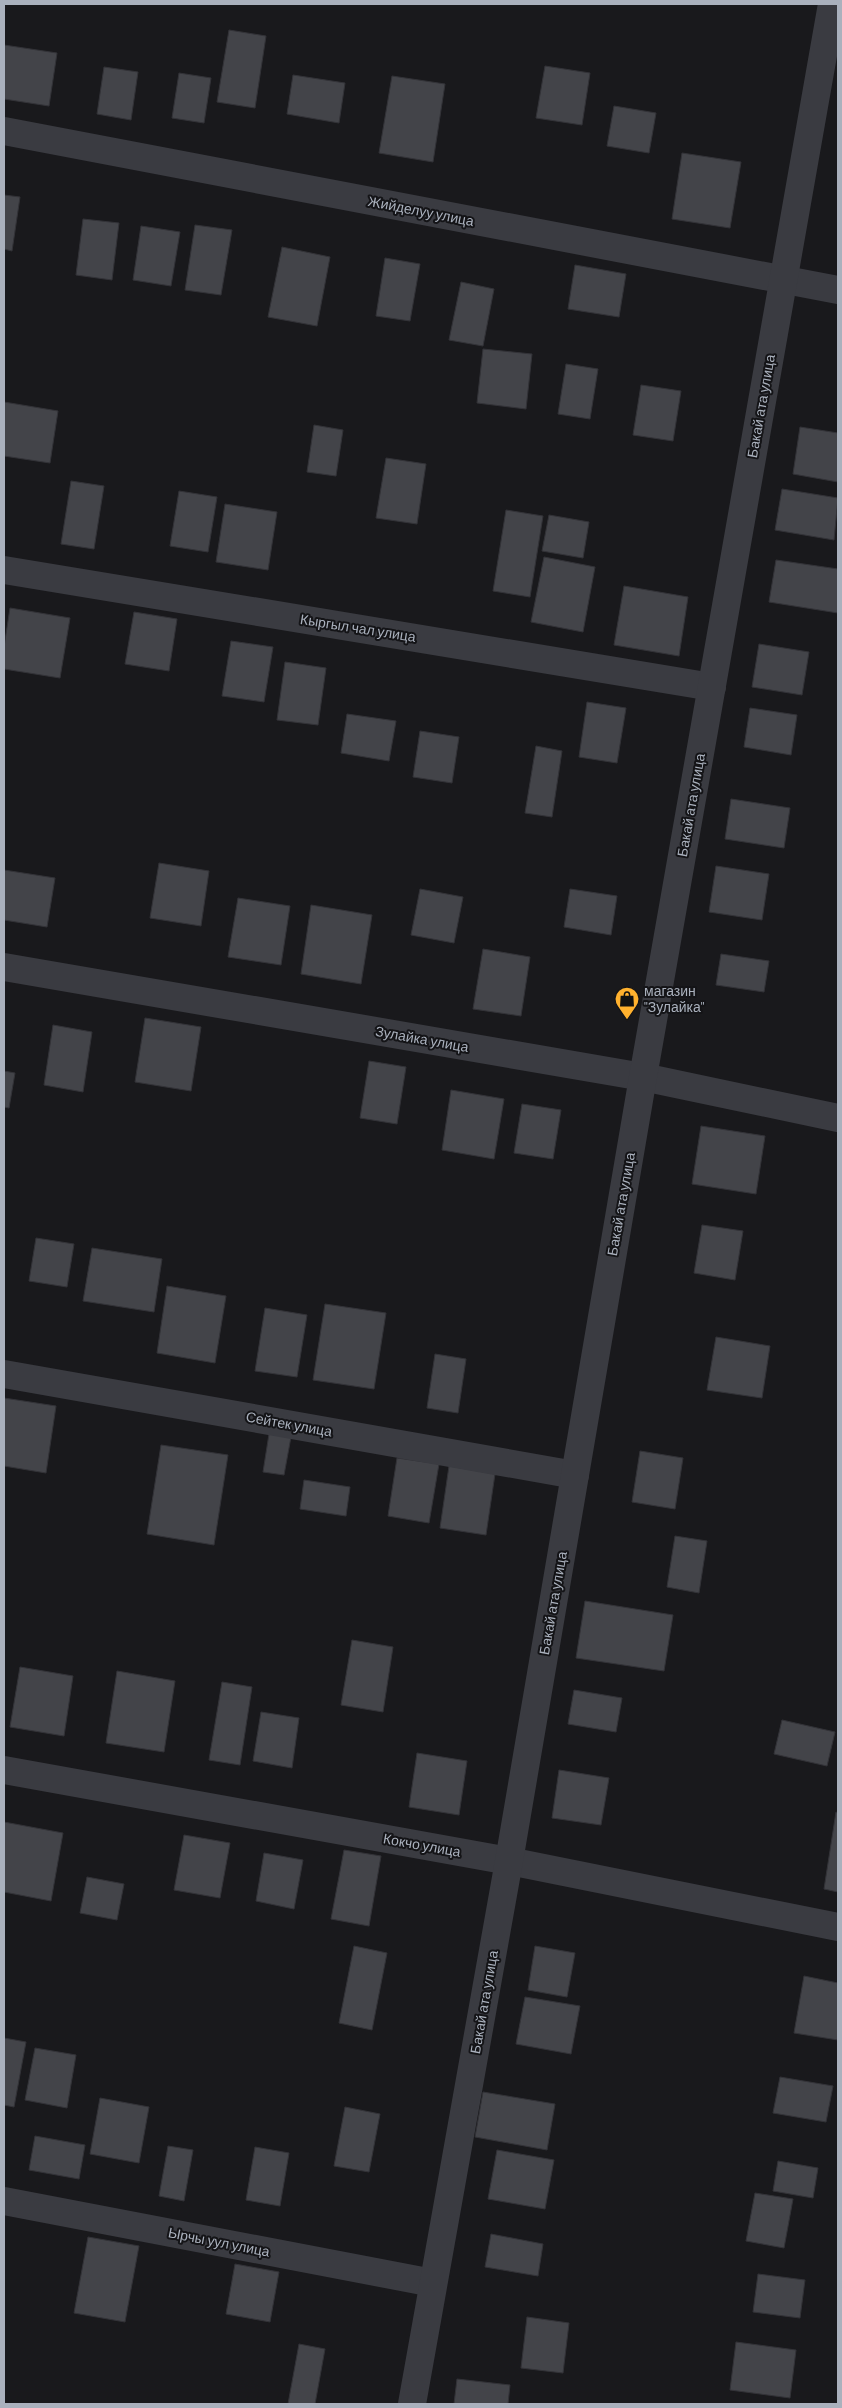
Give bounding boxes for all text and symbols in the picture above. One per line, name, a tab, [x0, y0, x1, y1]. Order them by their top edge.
street label: Жийделуу улица	[367, 192, 476, 229]
street label: Бакай ата улица	[743, 353, 778, 459]
street label: Кыргыл чал улица	[299, 610, 417, 645]
street label: Бакай ата улица	[673, 752, 708, 858]
place label: магазин "Зулайка"	[644, 982, 705, 1015]
shop icon: магазин "Зулайка"	[614, 986, 640, 1020]
street label: Зулайка улица	[374, 1022, 470, 1055]
street label: Бакай ата улица	[603, 1151, 638, 1257]
street label: Сейтек улица	[245, 1408, 334, 1439]
street label: Бакай ата улица	[535, 1550, 570, 1656]
street label: Кокчо улица	[382, 1829, 462, 1860]
street label: Бакай ата улица	[466, 1949, 501, 2055]
street label: Ырчы уул улица	[167, 2223, 272, 2260]

